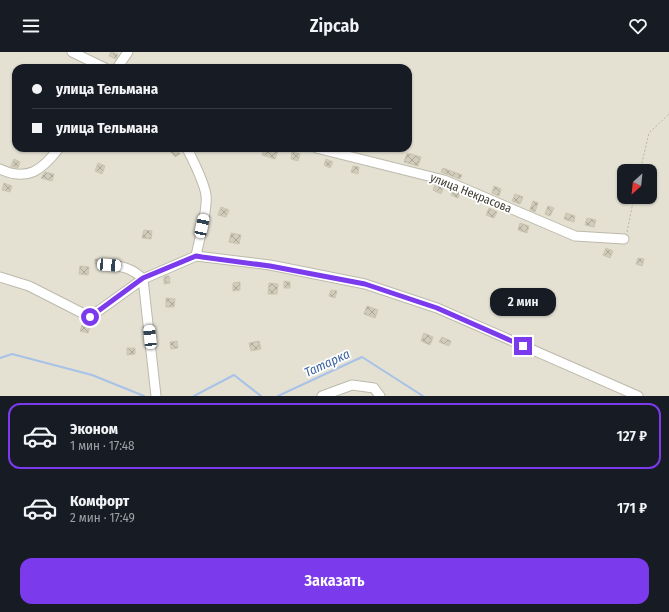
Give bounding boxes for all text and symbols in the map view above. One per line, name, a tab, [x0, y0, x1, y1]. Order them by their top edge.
icon: menu	[20, 15, 42, 37]
text: Zipcab	[310, 15, 359, 37]
icon: heart	[627, 15, 649, 37]
text: улица Тельмана	[56, 80, 158, 98]
text: улица Тельмана	[56, 119, 158, 137]
north arrow	[617, 164, 657, 204]
map controls	[617, 164, 657, 204]
street label: улица Некрасова	[428, 170, 514, 216]
car	[194, 213, 210, 239]
car	[97, 258, 121, 272]
callout: 2 мин	[490, 288, 556, 316]
text: 2 мин	[508, 294, 538, 309]
route start	[81, 308, 99, 326]
car	[143, 324, 157, 350]
route end	[514, 337, 532, 355]
water label: Татарка	[302, 346, 352, 380]
icon: car	[22, 418, 58, 454]
text: Эконом	[70, 420, 118, 438]
text: 127 ₽	[616, 427, 647, 445]
text: 1 мин · 17:48	[70, 438, 135, 453]
icon: car	[22, 490, 58, 526]
text: Комфорт	[70, 492, 129, 510]
text: 171 ₽	[617, 499, 647, 517]
text: 2 мин · 17:49	[70, 510, 135, 525]
button: Заказать	[20, 558, 649, 604]

